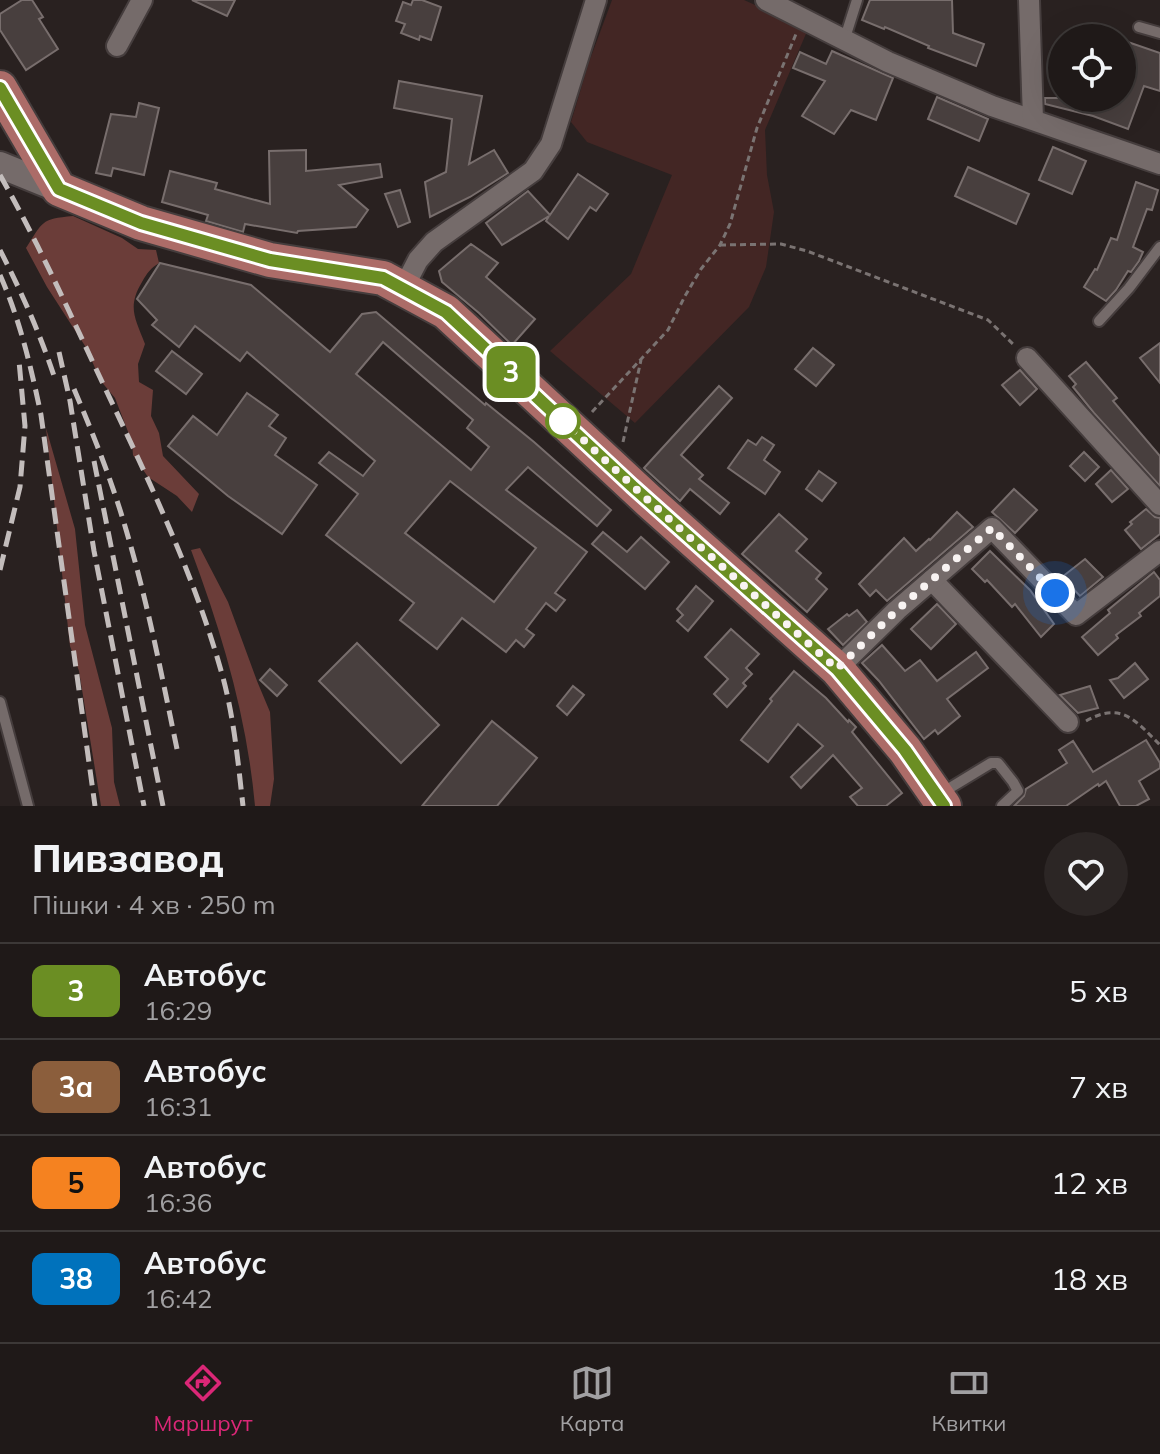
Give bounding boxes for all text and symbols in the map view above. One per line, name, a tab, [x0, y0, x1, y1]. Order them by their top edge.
map controls	[1048, 24, 1136, 112]
button: locate	[1048, 24, 1136, 112]
line badge: 3	[485, 346, 537, 398]
text: 3	[503, 354, 519, 389]
unlabelled marker	[546, 404, 580, 438]
your location	[1035, 573, 1075, 613]
button: heart	[1044, 832, 1128, 916]
text: Пивзавод	[32, 834, 224, 882]
text: Пішки · 4 хв · 250 m	[32, 888, 276, 921]
text: Автобус	[144, 956, 267, 994]
text: 5 хв	[1069, 972, 1128, 1010]
text: 3	[68, 973, 84, 1008]
text: 16:29	[144, 994, 212, 1027]
text: Автобус	[144, 1052, 267, 1090]
text: 7 хв	[1069, 1068, 1128, 1106]
text: 3а	[59, 1069, 93, 1104]
text: 16:31	[144, 1090, 212, 1123]
text: Автобус	[144, 1148, 267, 1186]
text: 12 хв	[1051, 1164, 1128, 1202]
text: 5	[68, 1165, 84, 1200]
text: 16:36	[144, 1186, 212, 1219]
text: Автобус	[144, 1244, 267, 1282]
text: 18 хв	[1051, 1260, 1128, 1298]
text: 38	[59, 1261, 93, 1296]
text: 16:42	[144, 1282, 212, 1315]
tab: Маршрут	[154, 1361, 253, 1437]
tab: Карта	[560, 1361, 624, 1437]
tab: Квитки	[932, 1361, 1006, 1437]

